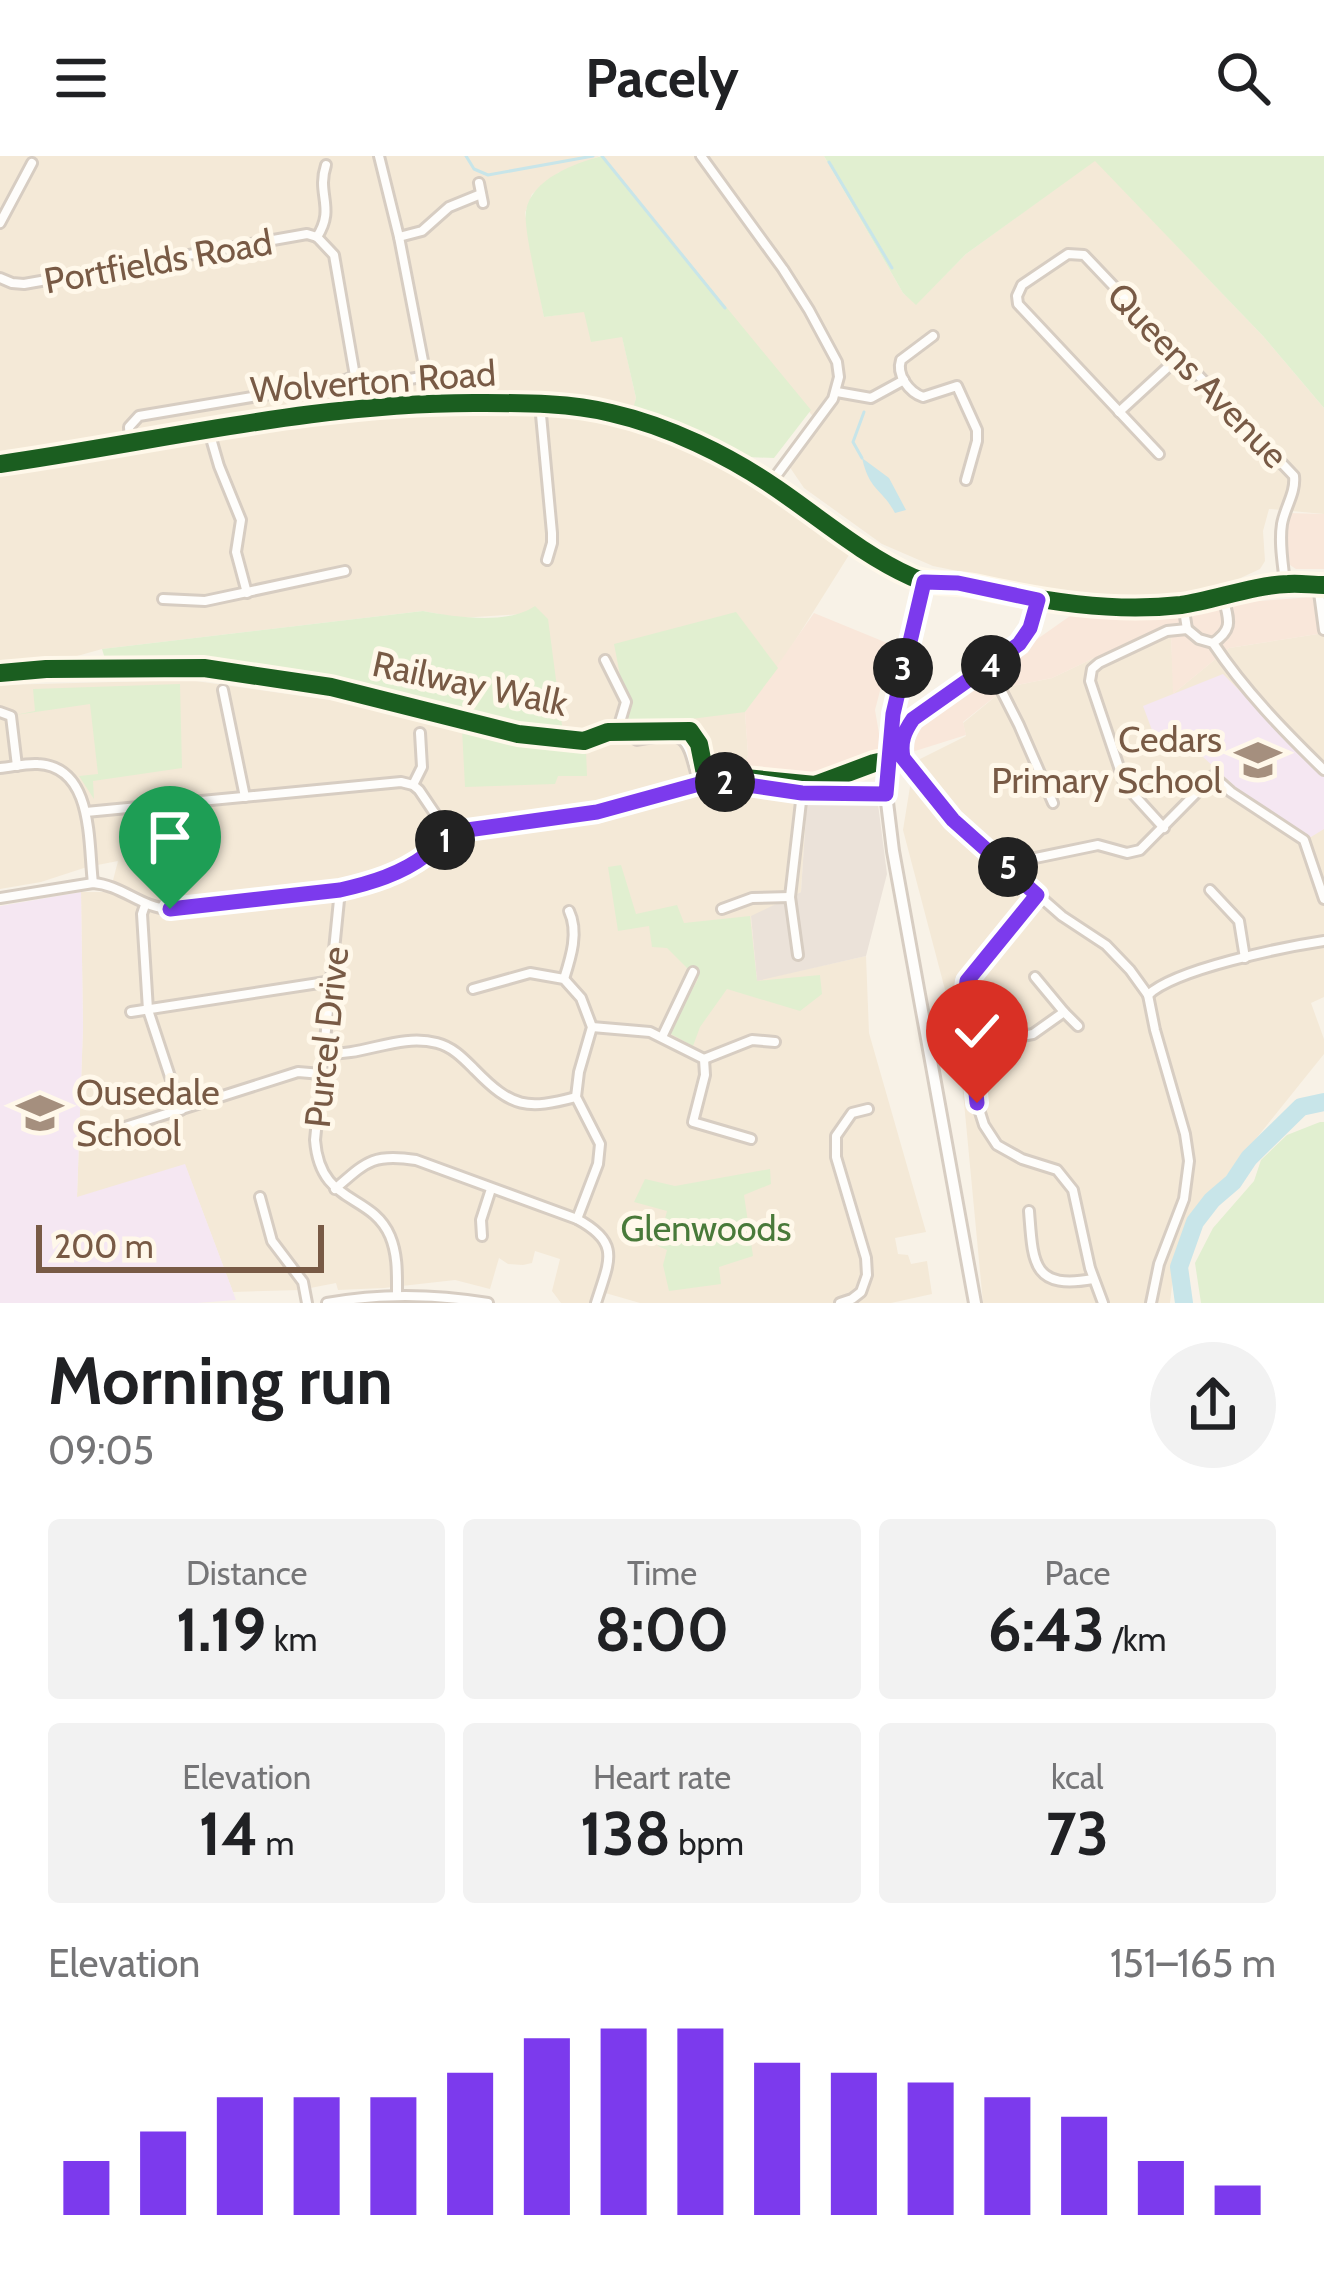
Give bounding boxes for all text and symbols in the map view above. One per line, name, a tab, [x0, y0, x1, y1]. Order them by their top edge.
icon: menu	[48, 45, 114, 111]
text: Pacely	[585, 45, 739, 111]
icon: search	[1210, 45, 1276, 111]
street label: Portfields Road	[41, 219, 275, 303]
street label: Queens Avenue	[1099, 273, 1297, 477]
street label: Wolverton Road	[249, 350, 497, 412]
pin: 4	[961, 635, 1021, 695]
pin: 3	[873, 638, 933, 698]
street label: Railway Walk	[369, 641, 572, 725]
text: 4	[981, 645, 1001, 685]
text: 3	[894, 648, 912, 688]
place label: Cedars Primary School	[991, 717, 1223, 802]
school or university icon: Cedars Primary School	[1233, 735, 1283, 785]
pin: 2	[695, 752, 755, 812]
text: 2	[716, 762, 734, 802]
pin	[119, 786, 221, 909]
icon: arrive	[137, 804, 203, 870]
pin: 1	[415, 810, 475, 870]
text: 1	[439, 820, 451, 860]
pin: 5	[978, 837, 1038, 897]
text: 5	[999, 847, 1017, 887]
street label: Purcel Drive	[295, 944, 357, 1130]
pin	[926, 980, 1028, 1103]
icon: check	[944, 998, 1010, 1064]
place label: Ousedale School	[76, 1070, 220, 1155]
school or university icon: Ousedale School	[15, 1088, 65, 1138]
park label: Glenwoods	[621, 1206, 791, 1250]
scale bar	[36, 1219, 324, 1272]
text: 200 m	[54, 1226, 154, 1266]
text: Morning run	[48, 1340, 393, 1421]
button: share	[1150, 1342, 1276, 1468]
text: 09:05	[48, 1426, 154, 1474]
text: Distance	[186, 1553, 307, 1593]
text: Time	[627, 1553, 697, 1593]
text: Pace	[1044, 1553, 1110, 1593]
text: 1.19	[176, 1593, 266, 1666]
text: 8:00	[595, 1593, 729, 1666]
text: 6:43	[988, 1593, 1105, 1666]
text: km	[266, 1619, 317, 1659]
text: /km	[1105, 1619, 1167, 1659]
text: Elevation	[182, 1757, 311, 1797]
text: Heart rate	[593, 1757, 731, 1797]
text: kcal	[1051, 1757, 1104, 1797]
text: 14	[199, 1797, 258, 1870]
text: 138	[580, 1797, 671, 1870]
text: 73	[1046, 1797, 1109, 1870]
text: m	[258, 1823, 295, 1863]
text: bpm	[671, 1823, 744, 1863]
text: Elevation	[48, 1939, 200, 1987]
text: 151–165 m	[1110, 1939, 1276, 1987]

